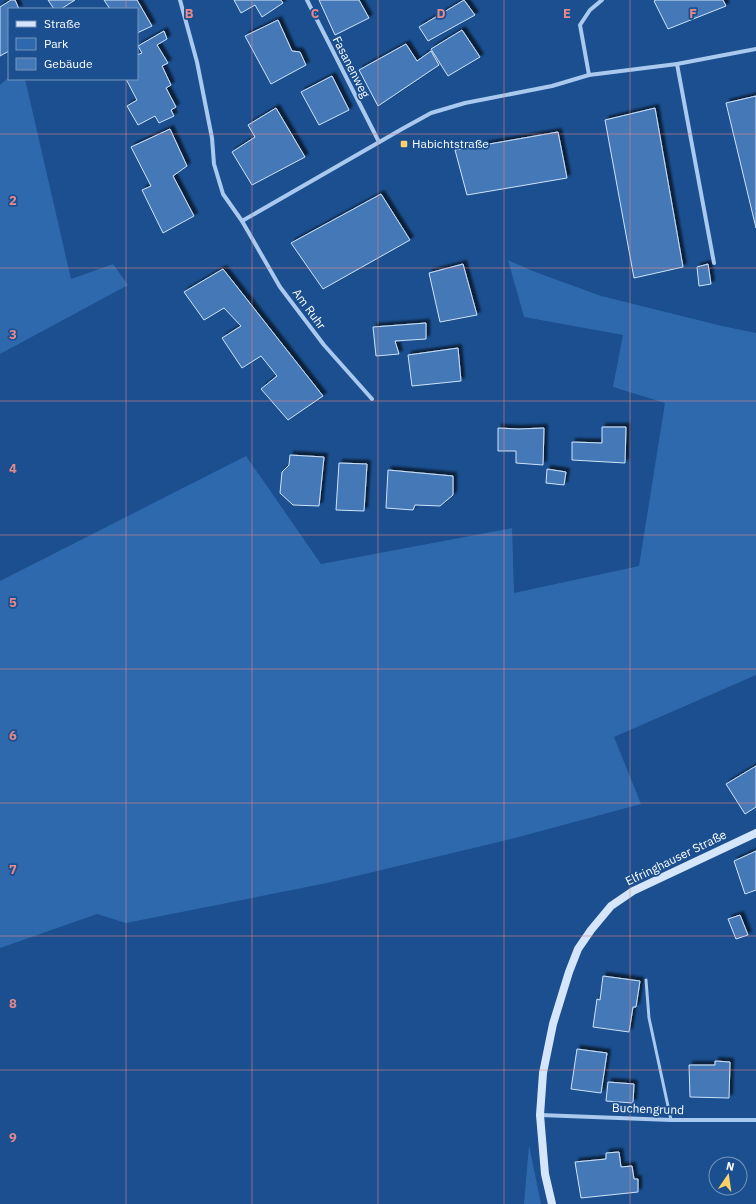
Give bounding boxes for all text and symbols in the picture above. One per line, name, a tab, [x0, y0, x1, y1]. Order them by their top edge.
text: B	[185, 5, 194, 22]
text: C	[311, 5, 320, 22]
text: D	[436, 5, 446, 22]
text: E	[563, 5, 571, 22]
text: F	[689, 5, 697, 22]
legend	[8, 8, 138, 80]
text: Straße	[44, 16, 81, 31]
street label: Fasanenweg	[330, 33, 374, 101]
text: Park	[44, 36, 69, 51]
text: Gebäude	[44, 56, 93, 71]
place label: Habichtstraße	[412, 136, 489, 151]
marker: Habichtstraße	[399, 139, 409, 149]
text: 2	[9, 192, 17, 209]
street label: Am Ruhr	[290, 285, 330, 332]
text: 3	[9, 326, 17, 343]
text: 4	[9, 460, 17, 477]
text: 5	[9, 594, 17, 611]
text: 6	[9, 727, 17, 744]
street label: Elfringhauser Straße	[623, 826, 729, 889]
text: 7	[9, 861, 17, 878]
text: 8	[9, 995, 17, 1012]
street label: Buchengrund	[612, 1100, 684, 1117]
text: 9	[9, 1129, 17, 1146]
north arrow	[708, 1156, 748, 1196]
text: N	[725, 1159, 736, 1174]

